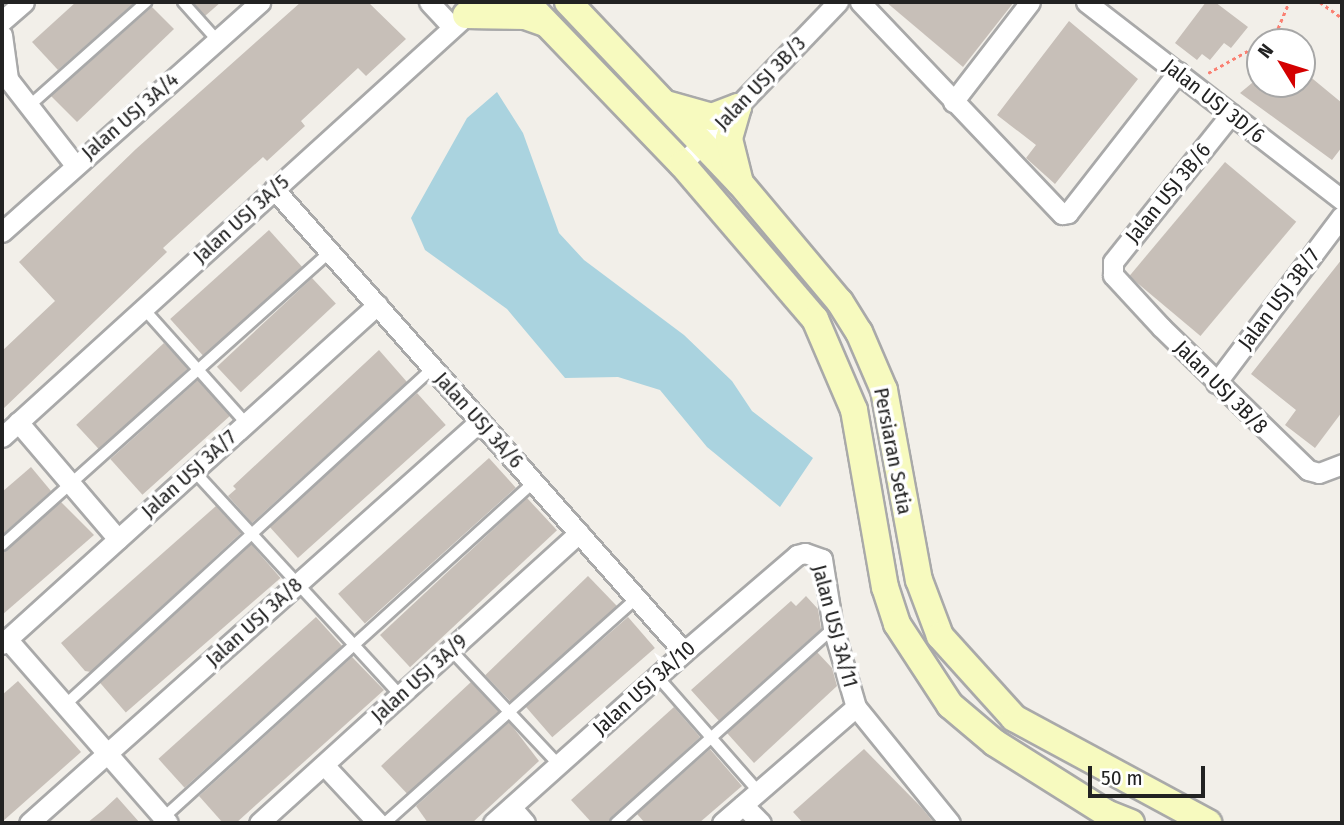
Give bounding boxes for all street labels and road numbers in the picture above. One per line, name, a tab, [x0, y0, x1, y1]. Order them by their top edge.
street label: Jalan USJ 3B/3	[709, 31, 811, 135]
street label: Jalan USJ 3D/6	[1158, 54, 1270, 148]
street label: Jalan USJ 3A/4	[76, 67, 184, 165]
street label: Jalan USJ 3B/6	[1120, 138, 1216, 248]
street label: Jalan USJ 3A/5	[188, 169, 294, 269]
street label: Jalan USJ 3B/7	[1233, 243, 1325, 355]
street label: Jalan USJ 3B/8	[1169, 335, 1273, 439]
street label: Jalan USJ 3A/6	[429, 367, 529, 473]
street label: Persiaran Setia	[868, 386, 918, 516]
street label: Jalan USJ 3A/7	[136, 425, 242, 523]
street label: Jalan USJ 3A/11	[807, 562, 863, 690]
street label: Jalan USJ 3A/8	[201, 572, 307, 672]
street label: Jalan USJ 3A/9	[366, 628, 472, 728]
street label: Jalan USJ 3A/10	[588, 635, 700, 741]

